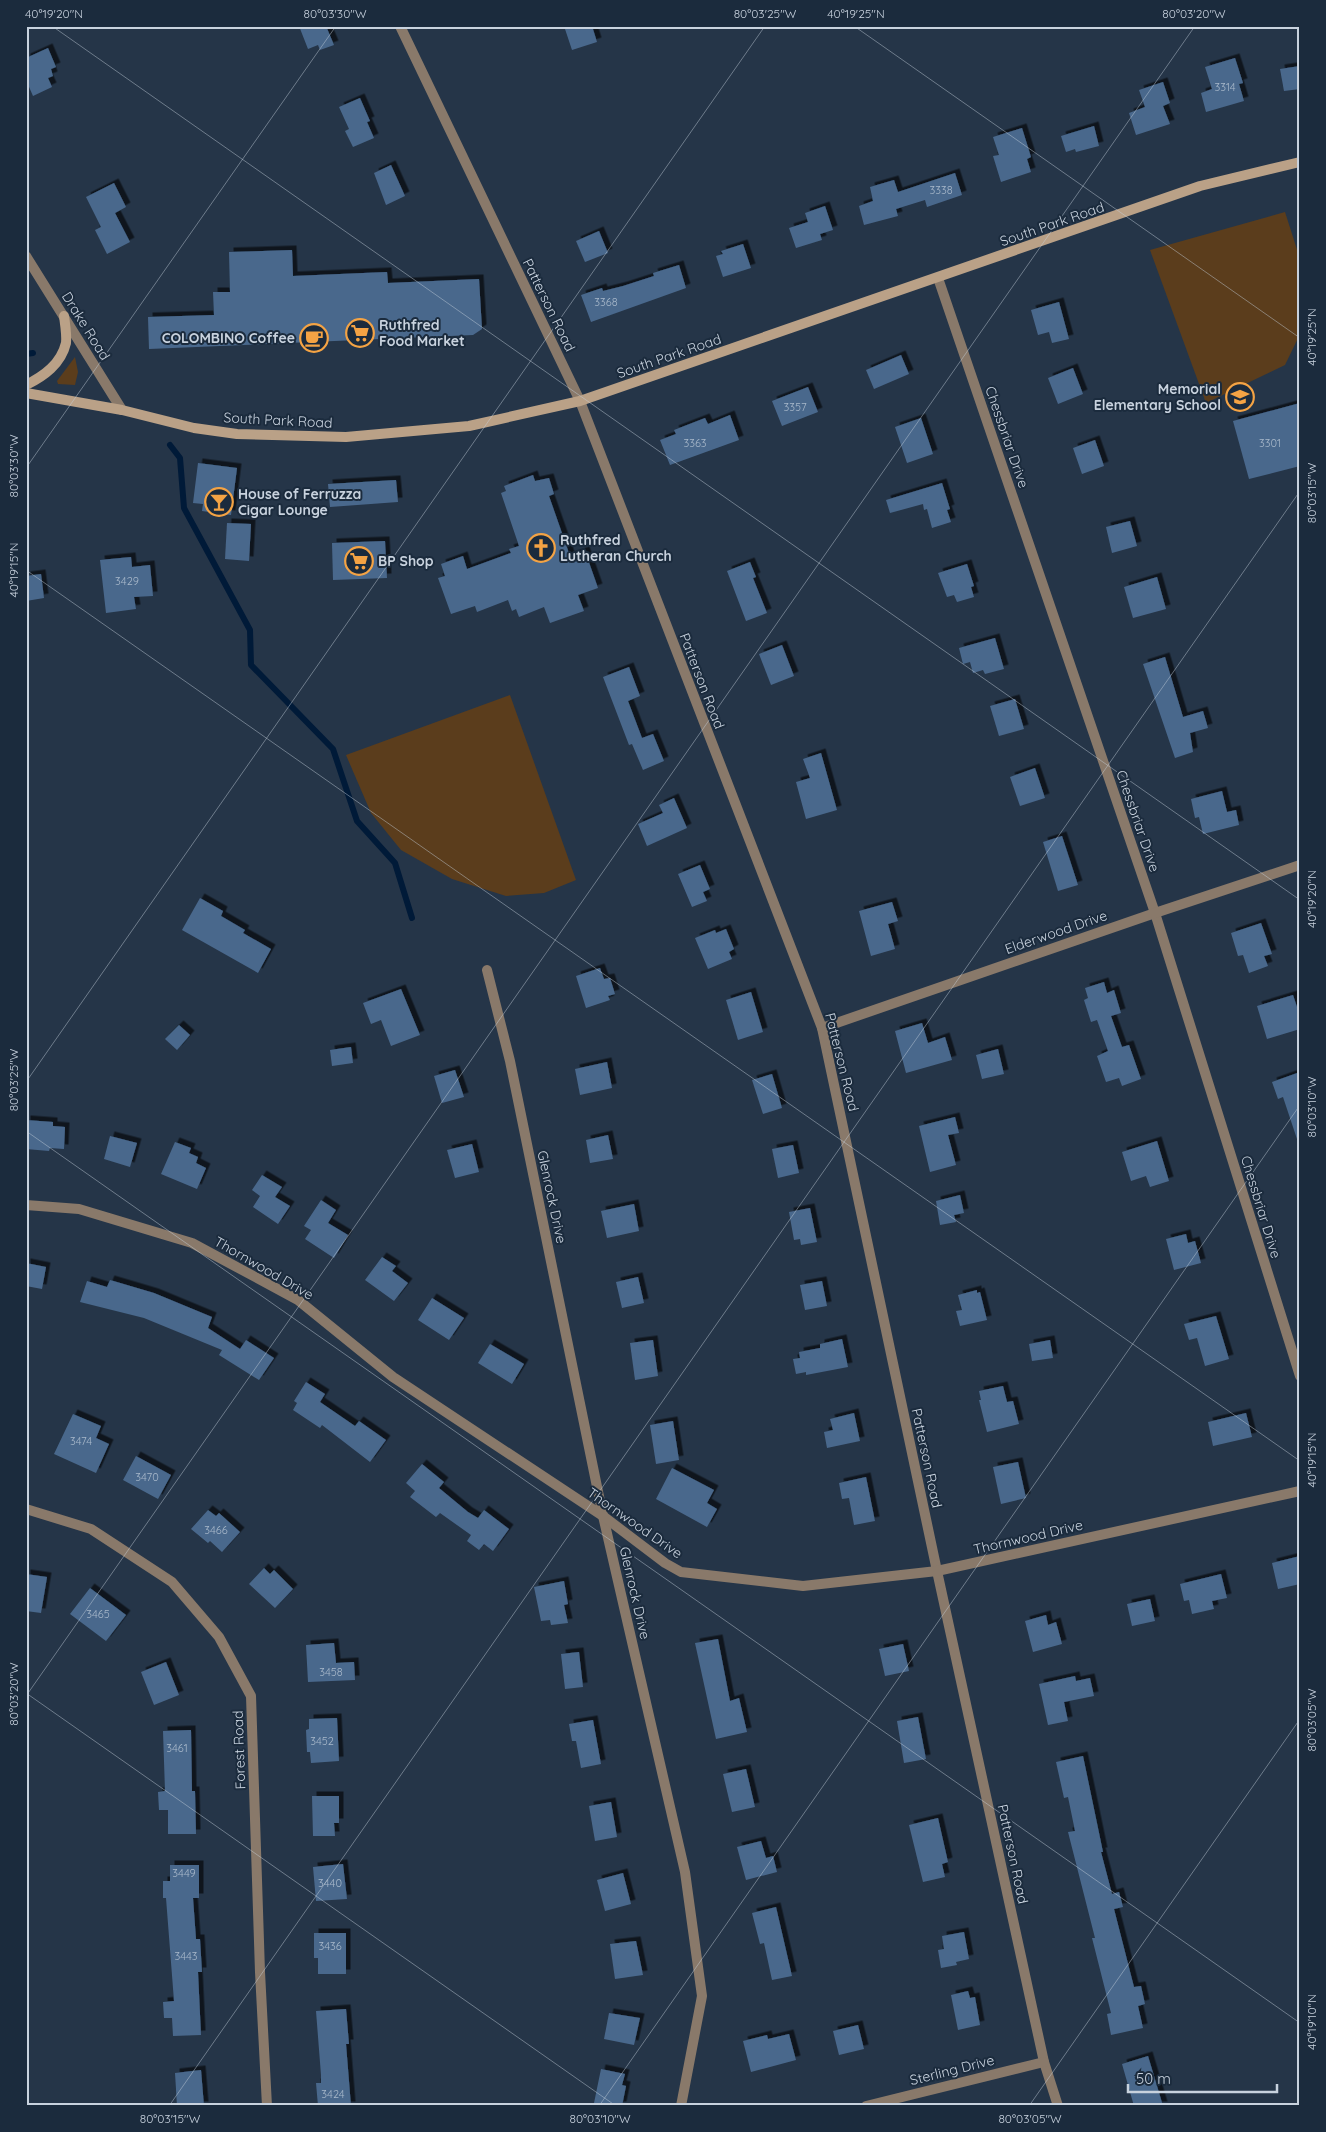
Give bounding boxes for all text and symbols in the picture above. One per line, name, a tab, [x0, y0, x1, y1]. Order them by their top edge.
text: 40°19'20"N	[25, 6, 83, 21]
text: 80°03'30"W	[304, 6, 367, 21]
text: 80°03'25"W	[734, 6, 797, 21]
text: 40°19'25"N	[827, 6, 885, 21]
text: 80°03'20"W	[1162, 6, 1226, 21]
house number: 3314	[1214, 80, 1236, 94]
house number: 3338	[929, 183, 953, 197]
street label: South Park Road	[998, 198, 1106, 250]
street label: Patterson Road	[519, 256, 579, 354]
street label: Drake Road	[58, 288, 114, 364]
house number: 3368	[594, 295, 618, 309]
text: 40°19'25"N	[1304, 308, 1319, 366]
place label: Ruthfred Food Market	[379, 316, 465, 350]
supermarket icon: Ruthfred Food Market	[345, 318, 375, 348]
cafe icon: COLOMBINO Coffee	[299, 323, 329, 353]
place label: COLOMBINO Coffee	[162, 329, 295, 347]
street label: South Park Road	[615, 330, 723, 382]
place label: Memorial Elementary School	[1094, 380, 1221, 414]
school or university icon: Memorial Elementary School	[1225, 382, 1255, 412]
street label: Chessbriar Drive	[981, 384, 1033, 490]
house number: 3357	[783, 400, 807, 414]
street label: South Park Road	[223, 408, 333, 432]
text: 80°03'30"W	[6, 434, 21, 497]
house number: 3363	[683, 436, 707, 450]
house number: 3301	[1259, 436, 1281, 450]
text: 80°03'15"W	[1304, 462, 1319, 523]
place label: House of Ferruzza Cigar Lounge	[238, 485, 361, 519]
bar icon: House of Ferruzza Cigar Lounge	[204, 487, 234, 517]
place label: Ruthfred Lutheran Church	[560, 531, 672, 565]
church icon: Ruthfred Lutheran Church	[526, 533, 556, 563]
text: 40°19'15"N	[6, 542, 21, 598]
supermarket icon: BP Shop	[344, 546, 374, 576]
place label: BP Shop	[378, 552, 434, 570]
house number: 3429	[115, 574, 139, 588]
street label: Patterson Road	[675, 631, 729, 731]
street label: Chessbriar Drive	[1112, 768, 1164, 874]
text: 40°19'20"N	[1304, 870, 1319, 928]
street label: Elderwood Drive	[1002, 906, 1110, 958]
street label: Patterson Road	[821, 1011, 863, 1113]
text: 80°03'25"W	[6, 1048, 21, 1111]
text: 80°03'10"W	[1304, 1076, 1319, 1138]
street label: Glenrock Drive	[533, 1149, 571, 1245]
street label: Chessbriar Drive	[1237, 1153, 1285, 1261]
street label: Thornwood Drive	[211, 1232, 317, 1304]
street label: Patterson Road	[908, 1407, 946, 1509]
text: 40°19'15"N	[1304, 1432, 1319, 1488]
house number: 3474	[70, 1434, 92, 1448]
house number: 3470	[135, 1470, 159, 1484]
street label: Thornwood Drive	[584, 1484, 686, 1562]
street label: Thornwood Drive	[972, 1516, 1085, 1558]
house number: 3466	[204, 1523, 228, 1537]
street label: Glenrock Drive	[616, 1545, 654, 1641]
house number: 3465	[86, 1607, 110, 1621]
text: 80°03'20"W	[6, 1662, 21, 1726]
house number: 3458	[319, 1665, 343, 1679]
text: 80°03'05"W	[1304, 1688, 1319, 1752]
street label: Forest Road	[229, 1710, 249, 1790]
house number: 3452	[310, 1734, 334, 1748]
house number: 3461	[166, 1741, 188, 1755]
street label: Patterson Road	[994, 1803, 1032, 1905]
house number: 3449	[172, 1866, 196, 1880]
house number: 3440	[318, 1876, 342, 1890]
house number: 3436	[318, 1939, 342, 1953]
house number: 3443	[174, 1949, 198, 1963]
text: 40°19'10"N	[1304, 1994, 1319, 2050]
street label: Sterling Drive	[908, 2051, 996, 2089]
scale bar	[1128, 2062, 1277, 2094]
text: 50 m	[1136, 2069, 1171, 2088]
house number: 3424	[321, 2087, 345, 2101]
text: 80°03'15"W	[140, 2111, 201, 2126]
text: 80°03'10"W	[569, 2111, 631, 2126]
text: 80°03'05"W	[998, 2111, 1062, 2126]

